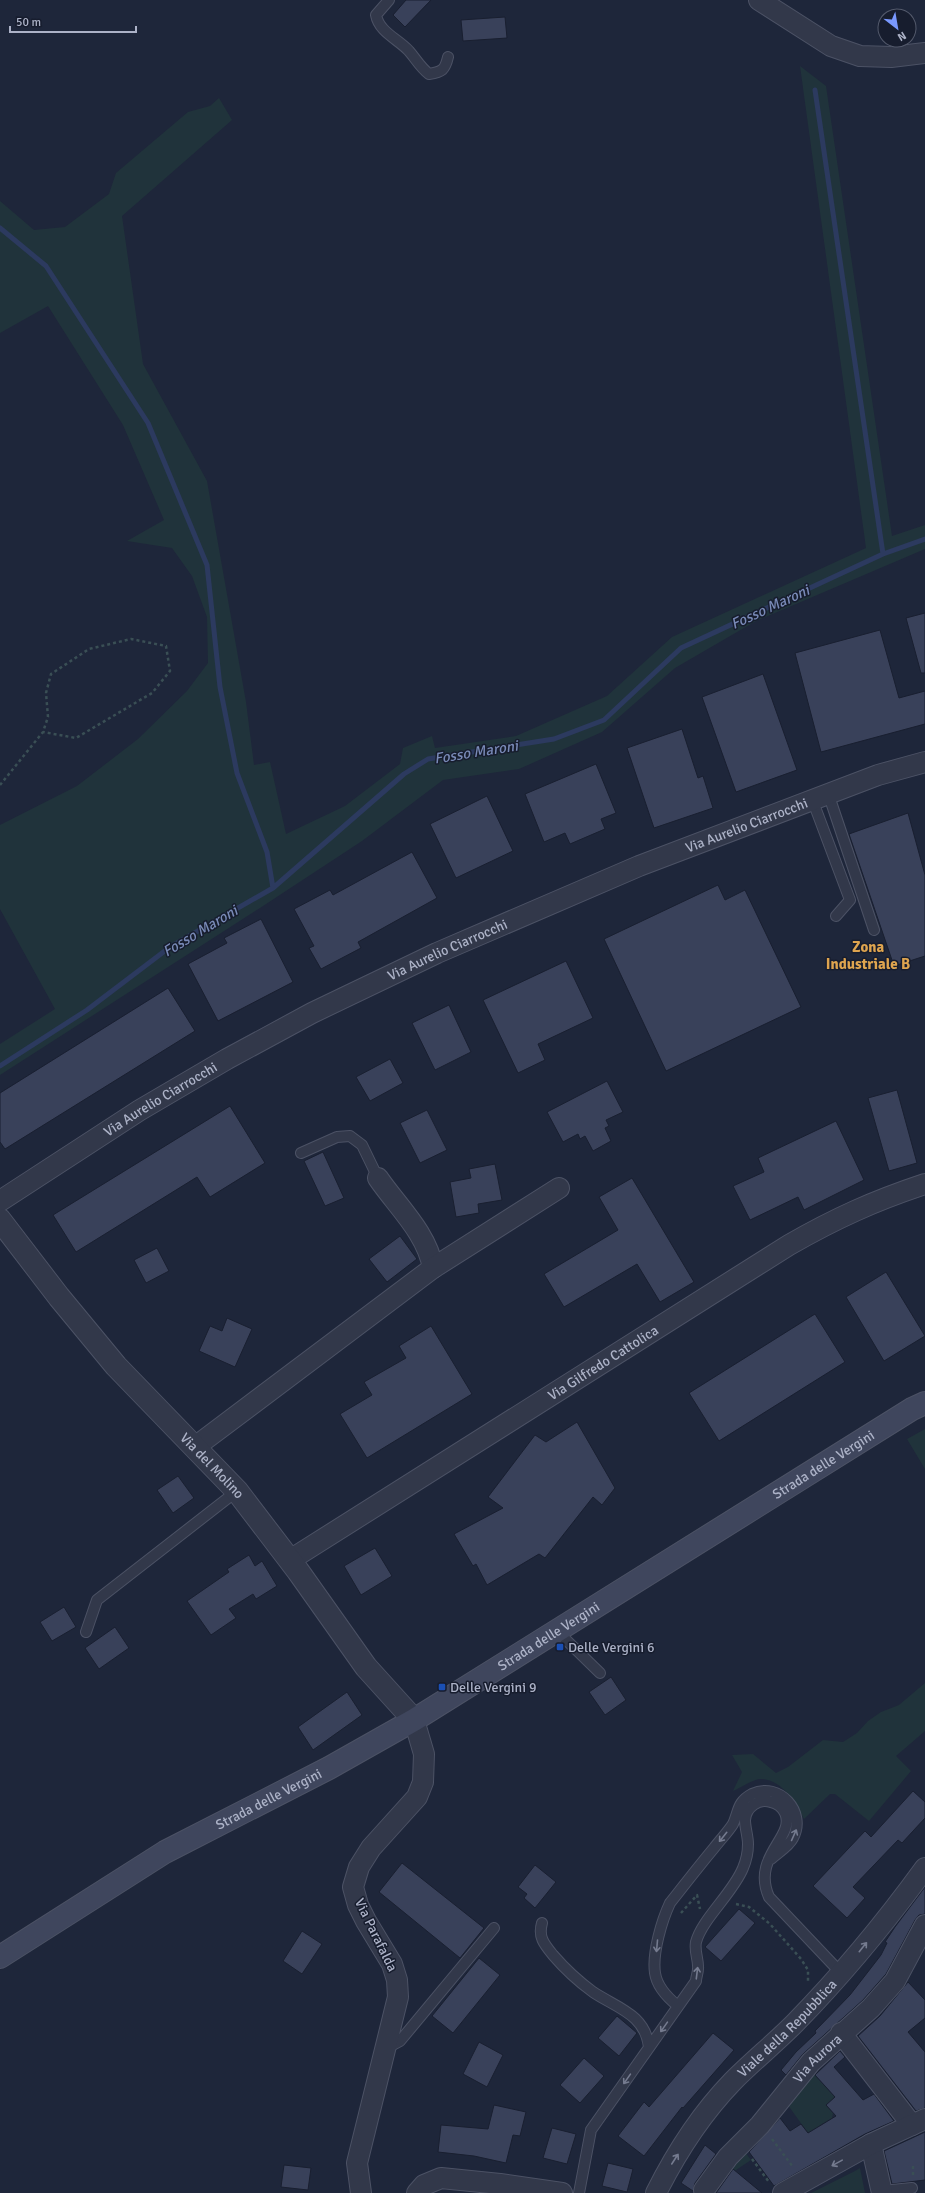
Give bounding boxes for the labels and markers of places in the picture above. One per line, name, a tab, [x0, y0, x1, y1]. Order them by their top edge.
place label: Delle Vergini 6	[568, 1639, 655, 1656]
marker: Delle Vergini 6	[555, 1642, 565, 1652]
place label: Delle Vergini 9	[450, 1679, 537, 1696]
marker: Delle Vergini 9	[437, 1682, 447, 1692]

